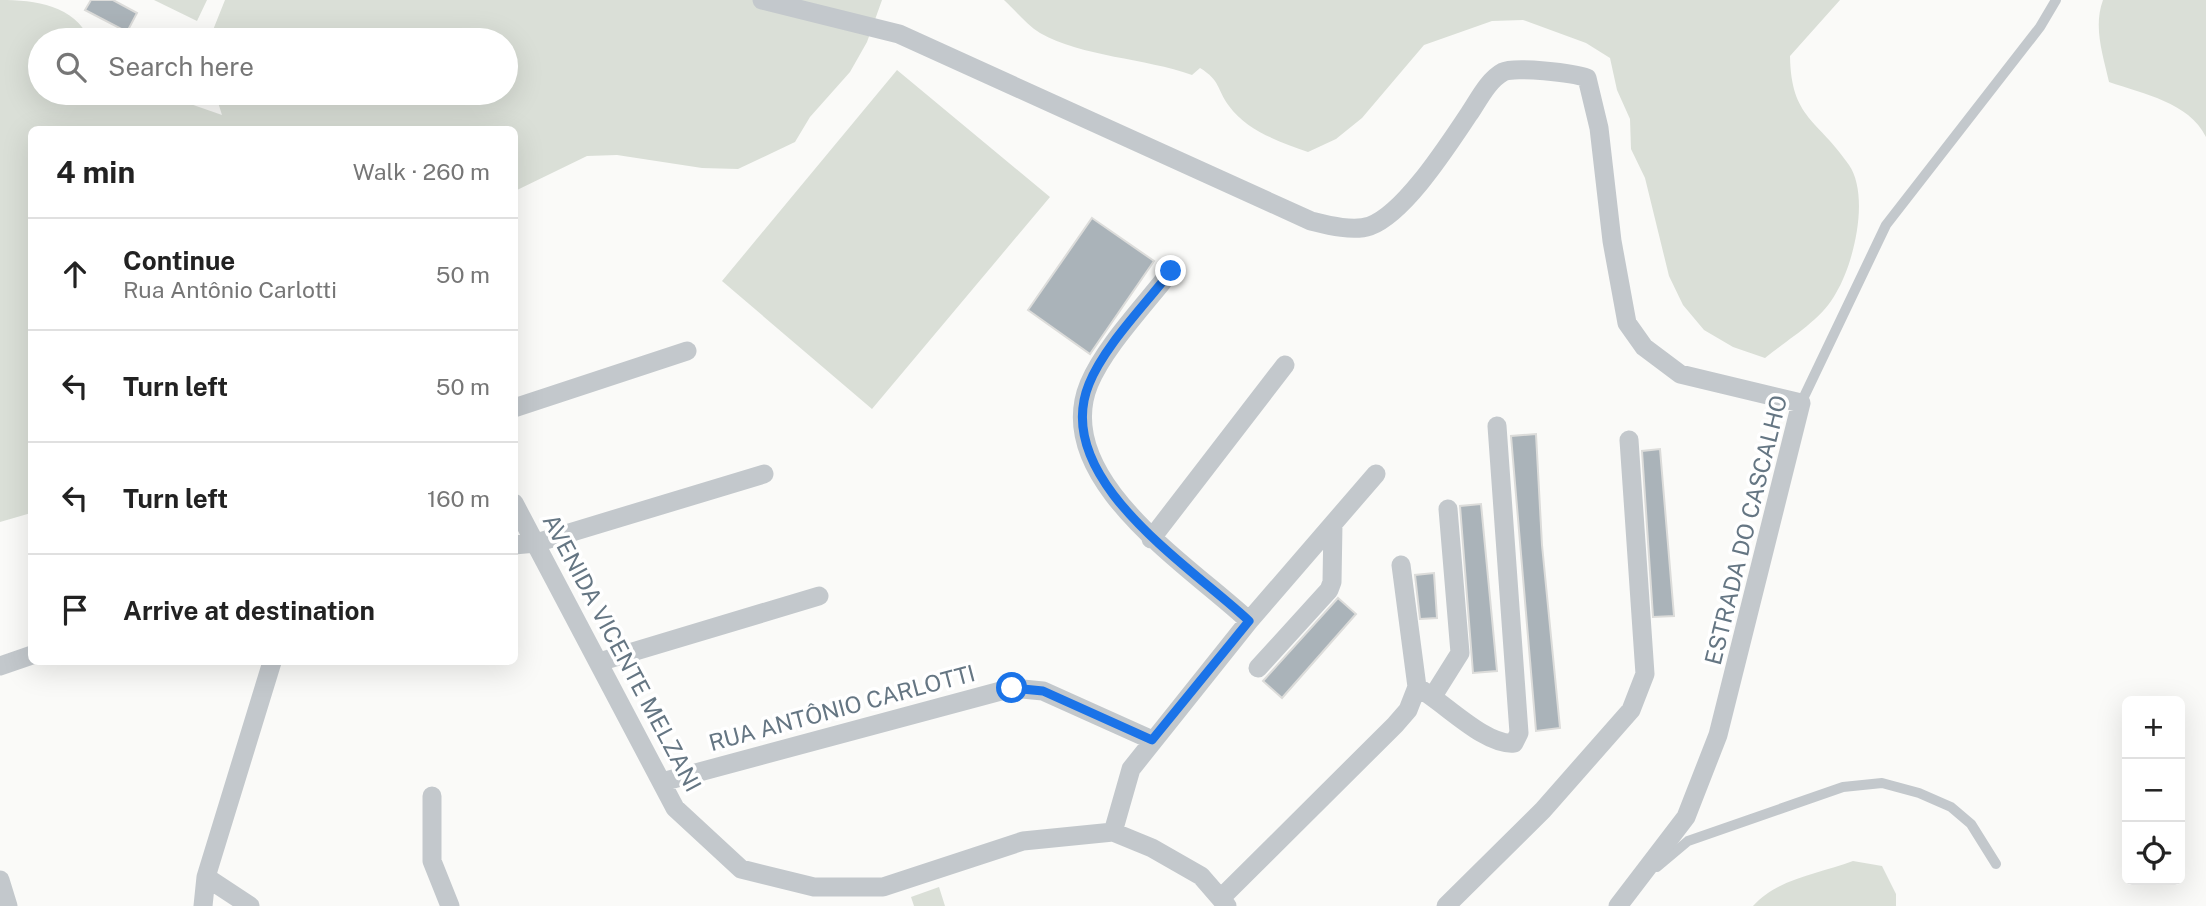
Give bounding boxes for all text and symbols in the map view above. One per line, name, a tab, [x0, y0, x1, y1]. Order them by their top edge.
search box	[28, 28, 518, 105]
icon: search	[52, 48, 90, 86]
text: Search here	[108, 51, 254, 82]
text: 4 min	[56, 154, 135, 190]
text: Walk · 260 m	[353, 158, 490, 185]
text: Continue	[123, 245, 235, 276]
icon: ahead	[56, 255, 94, 293]
route end	[1155, 255, 1186, 286]
text: 50 m	[436, 261, 490, 288]
text: Rua Antônio Carlotti	[123, 276, 337, 303]
icon: left	[56, 367, 94, 405]
text: Turn left	[123, 371, 228, 402]
text: 50 m	[436, 373, 490, 400]
street label: ESTRADA DO CASCALHO	[1699, 392, 1792, 667]
icon: left	[56, 479, 94, 517]
text: Turn left	[123, 483, 228, 514]
text: 160 m	[427, 485, 490, 512]
street label: AVENIDA VICENTE MELZANI	[538, 509, 707, 796]
icon: arrive	[56, 591, 94, 629]
text: Arrive at destination	[123, 595, 375, 626]
street label: RUA ANTÔNIO CARLOTTI	[706, 659, 978, 756]
route start	[996, 672, 1027, 703]
map controls	[2122, 696, 2185, 885]
button: +	[2122, 696, 2185, 759]
button: −	[2122, 759, 2185, 822]
button: locate	[2122, 822, 2185, 885]

